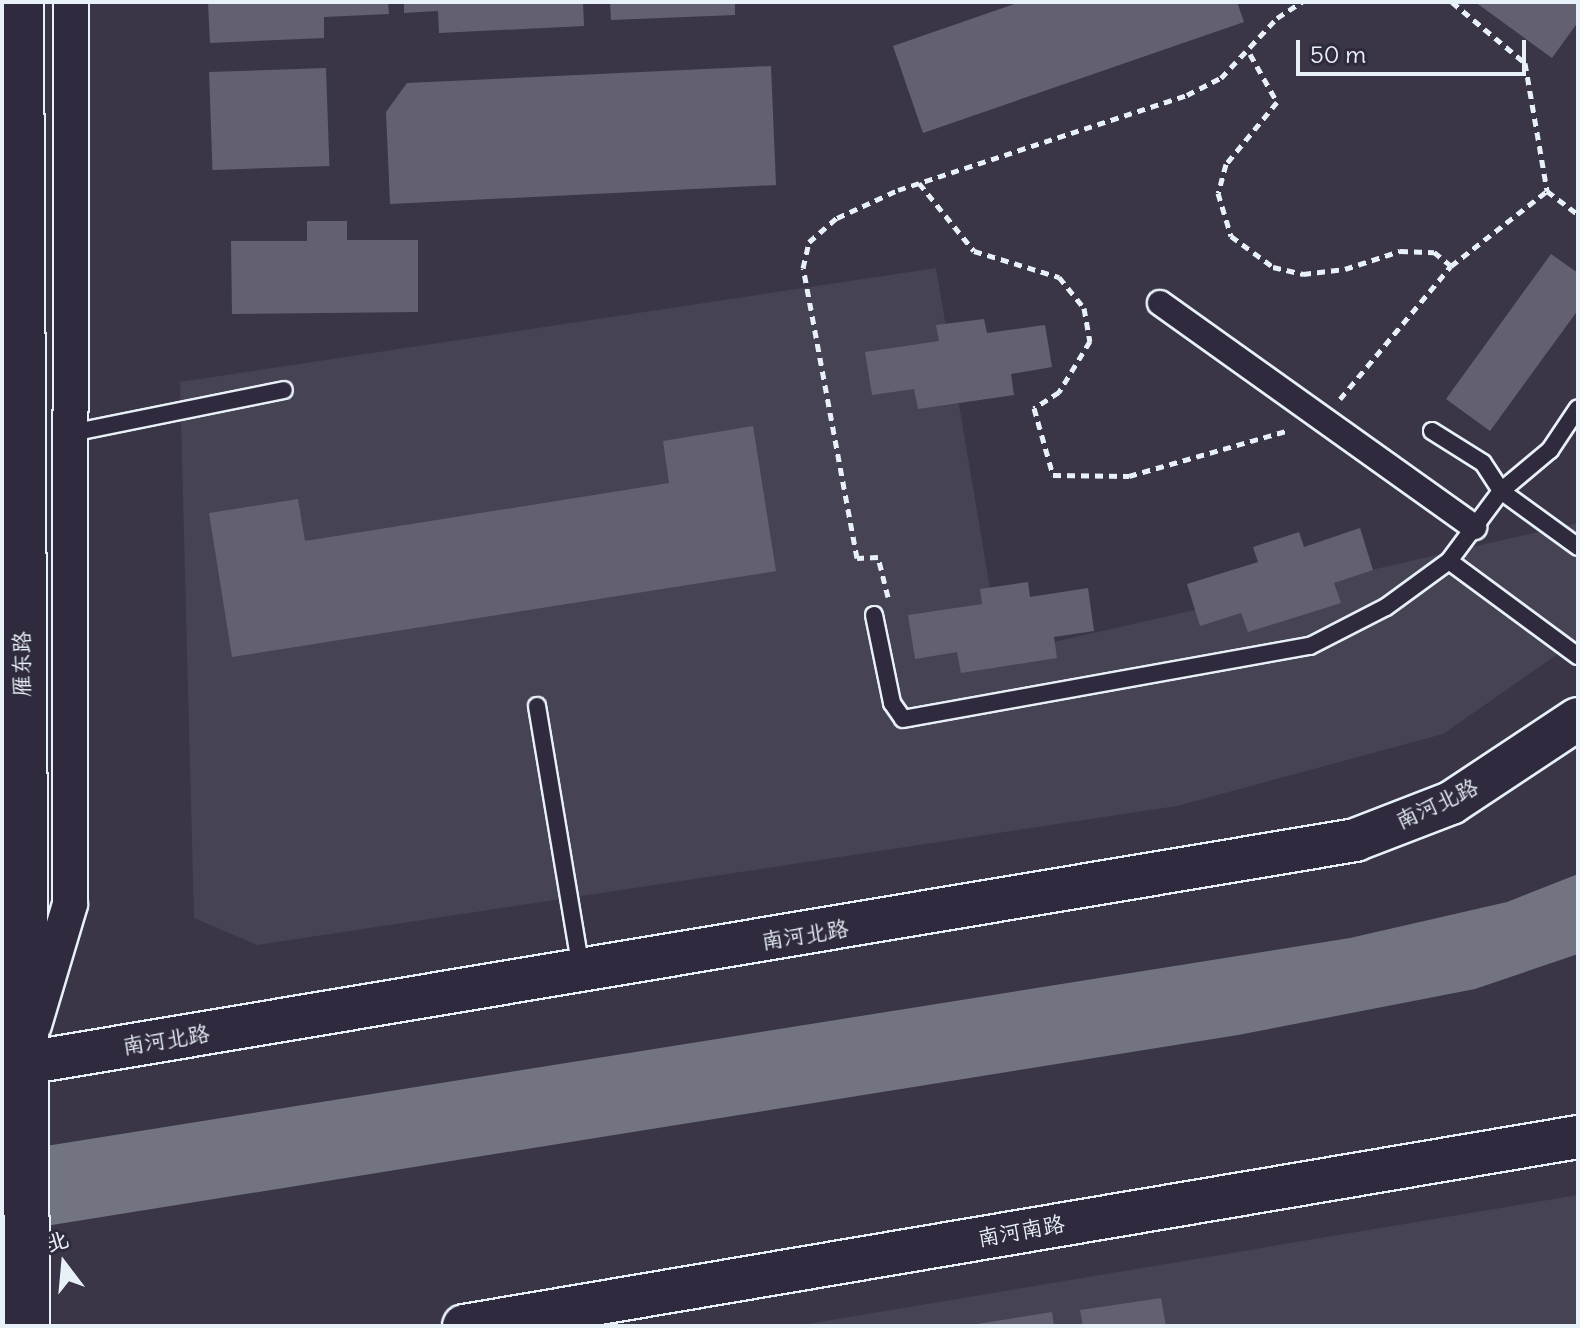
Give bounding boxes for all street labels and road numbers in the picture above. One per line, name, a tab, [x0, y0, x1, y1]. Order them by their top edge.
street label: 雁东路	[9, 631, 35, 697]
street label: 南河北路	[1392, 773, 1482, 835]
street label: 南河北路	[759, 915, 851, 955]
street label: 南河北路	[120, 1020, 212, 1060]
street label: 南河南路	[975, 1210, 1067, 1252]

